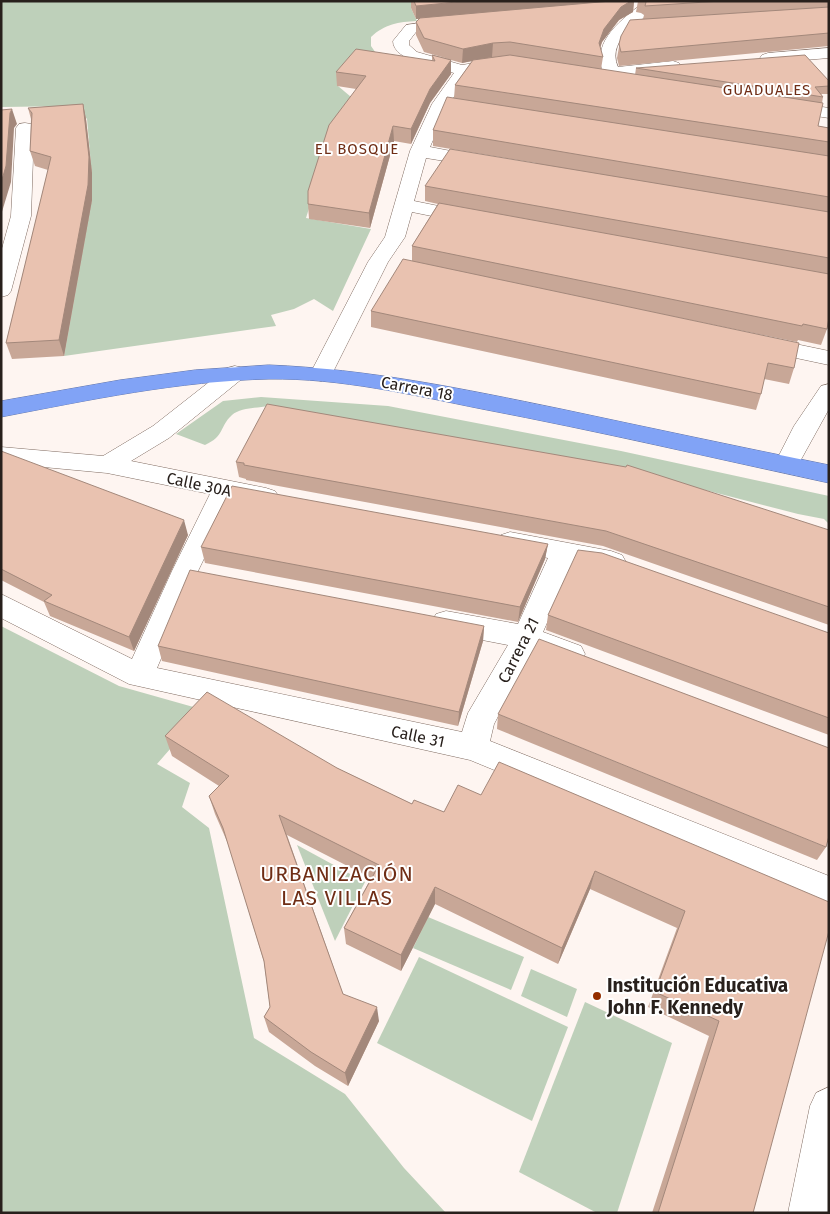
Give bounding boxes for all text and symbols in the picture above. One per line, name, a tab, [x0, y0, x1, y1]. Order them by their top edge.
district label: GUADUALES	[723, 81, 811, 99]
district label: EL BOSQUE	[315, 140, 399, 158]
street label: Carrera 18	[380, 372, 454, 405]
street label: Calle 30A	[165, 468, 234, 501]
street label: Carrera 21	[494, 614, 543, 686]
street label: Calle 31	[389, 722, 446, 751]
district label: URBANIZACIÓN LAS VILLAS	[260, 861, 414, 911]
place label: Institución Educativa John F. Kennedy	[606, 974, 788, 1019]
marker: Institución Educativa John F. Kennedy	[591, 990, 603, 1002]

